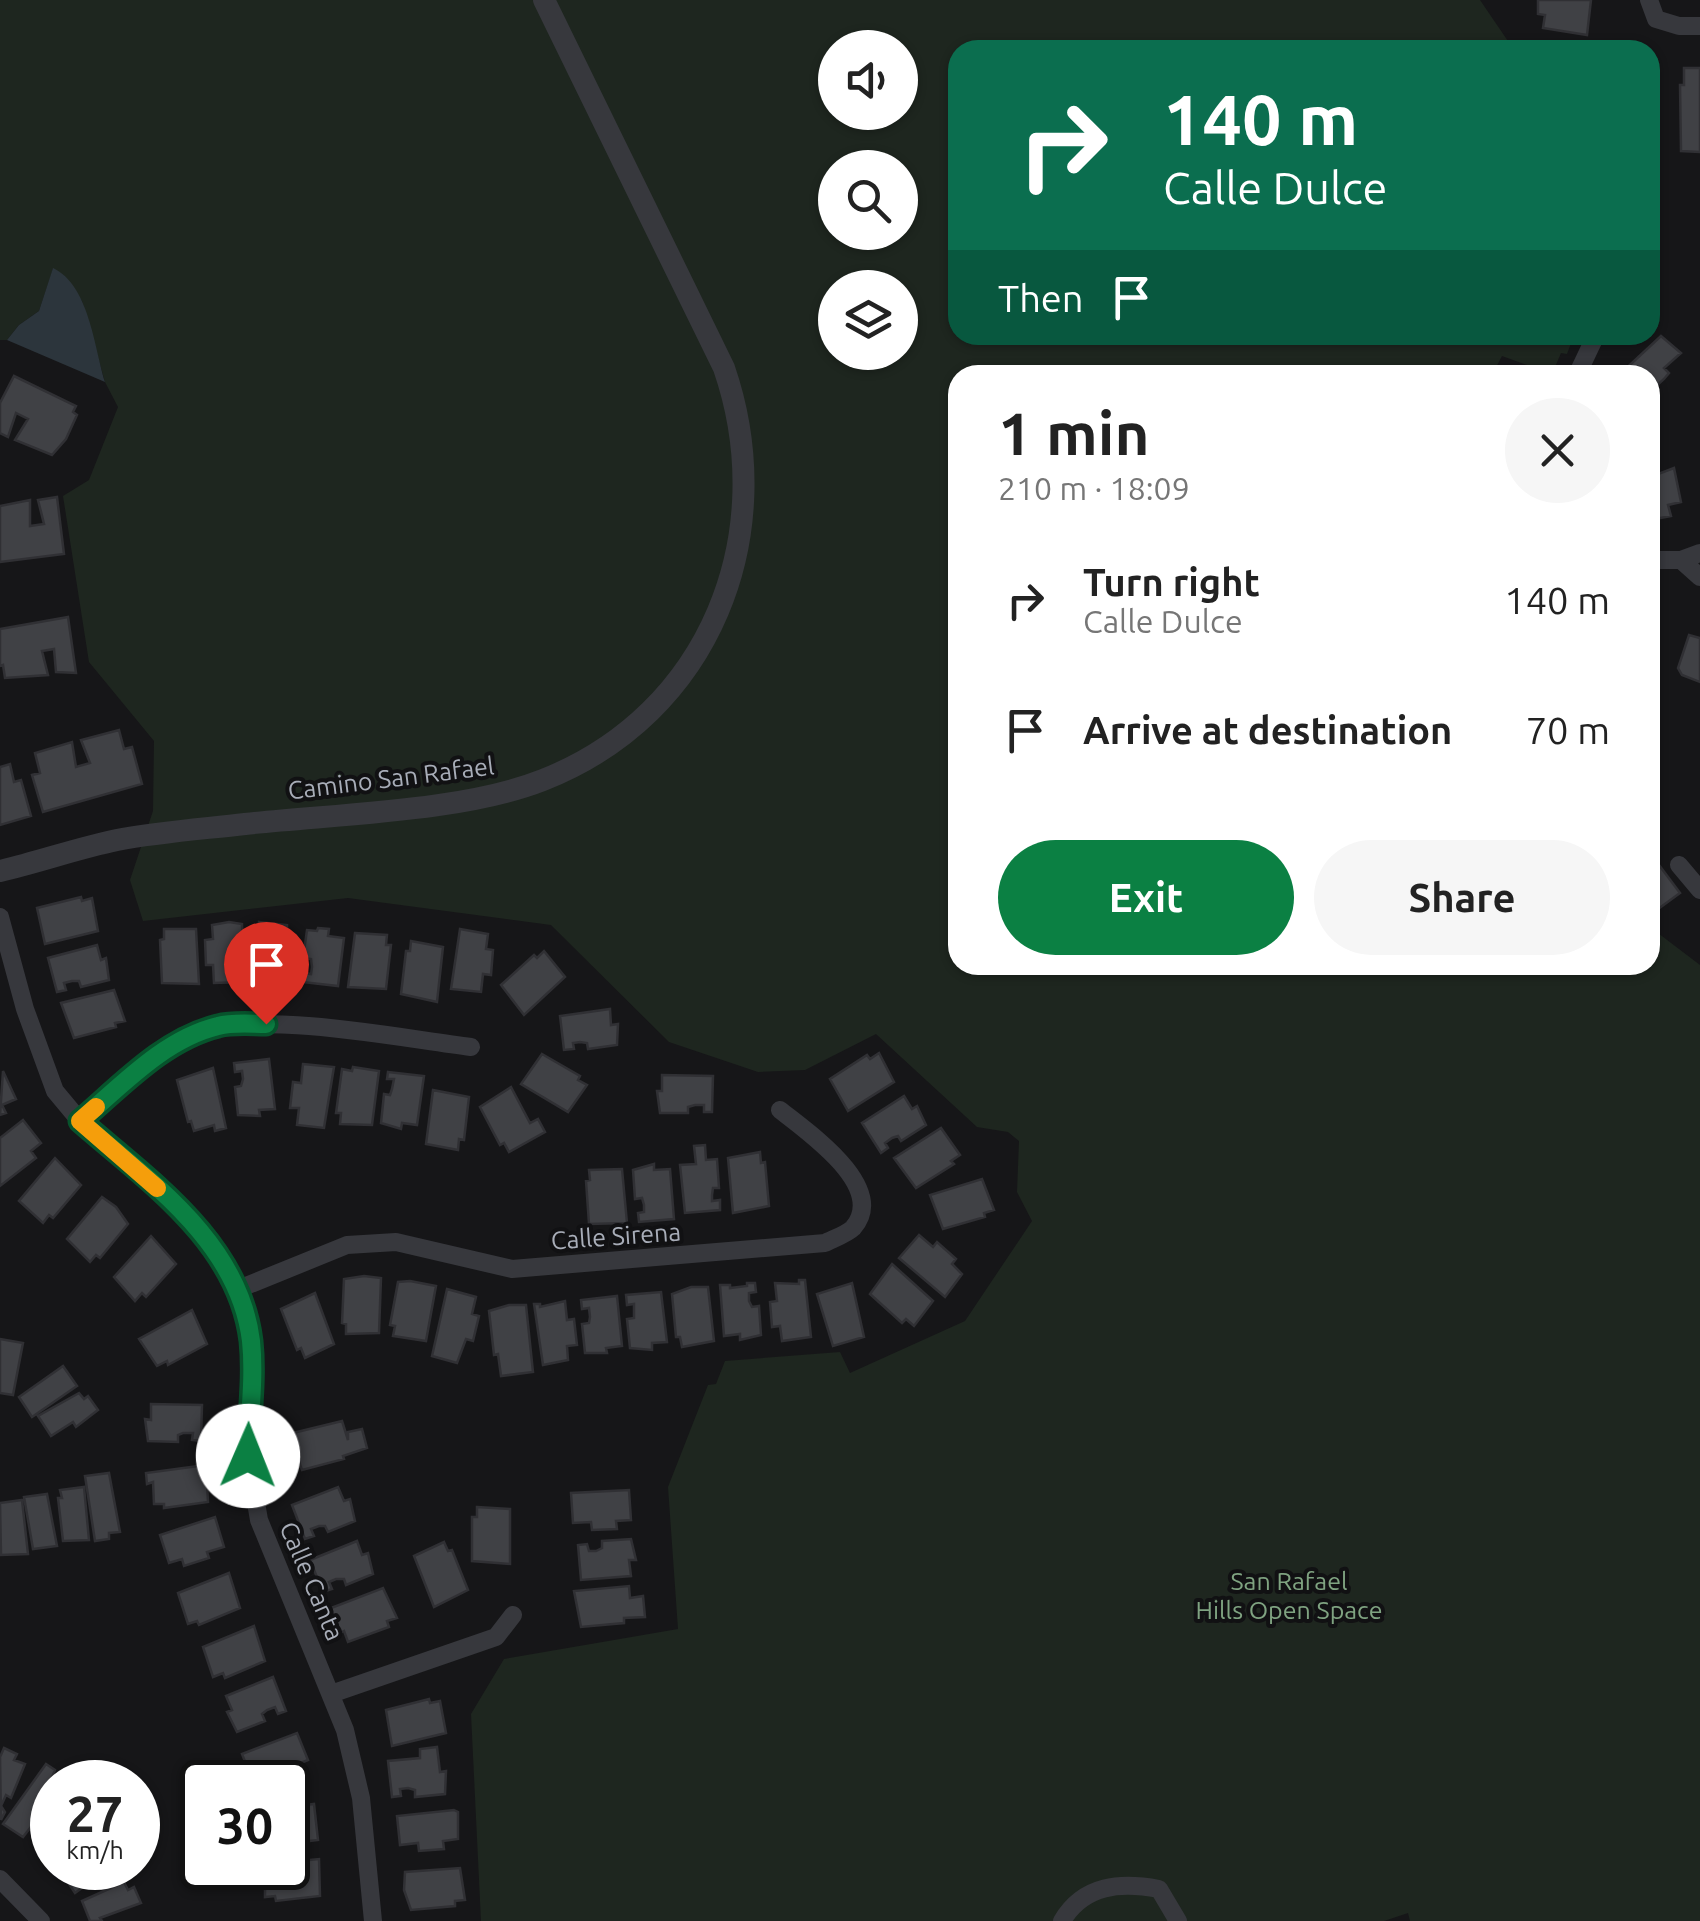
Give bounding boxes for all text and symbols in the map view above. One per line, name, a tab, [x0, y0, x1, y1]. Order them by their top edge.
map controls	[818, 30, 918, 370]
button: sound	[818, 30, 918, 130]
icon: right	[998, 80, 1128, 210]
text: 140 m	[1163, 80, 1358, 158]
button: search	[818, 150, 918, 250]
text: Calle Dulce	[1163, 162, 1387, 213]
button: layers	[818, 270, 918, 370]
icon: arrive	[1104, 270, 1159, 325]
text: Then	[998, 277, 1084, 319]
button: close	[1505, 398, 1610, 503]
text: 1 min	[998, 399, 1150, 466]
text: 210 m · 18:09	[998, 470, 1190, 506]
text: Turn right	[1083, 561, 1260, 603]
icon: right	[998, 573, 1053, 628]
text: 140 m	[1504, 579, 1610, 621]
text: Calle Dulce	[1083, 603, 1243, 639]
icon: arrive	[998, 703, 1053, 758]
text: Arrive at destination	[1083, 709, 1452, 751]
text: 70 m	[1526, 709, 1610, 751]
street label: Camino San Rafael	[286, 751, 496, 805]
button: Exit	[998, 840, 1294, 955]
button: Share	[1314, 840, 1610, 955]
pin	[224, 922, 309, 1025]
icon: arrive	[239, 937, 294, 992]
street label: Calle Sirena	[550, 1217, 682, 1255]
position arrow	[196, 1404, 300, 1508]
street label: Calle Canta	[275, 1518, 349, 1644]
park label: San Rafael Hills Open Space	[1196, 1567, 1382, 1624]
speed limit sign: 30	[180, 1760, 310, 1890]
text: 27	[67, 1785, 123, 1841]
text: km/h	[66, 1836, 124, 1864]

